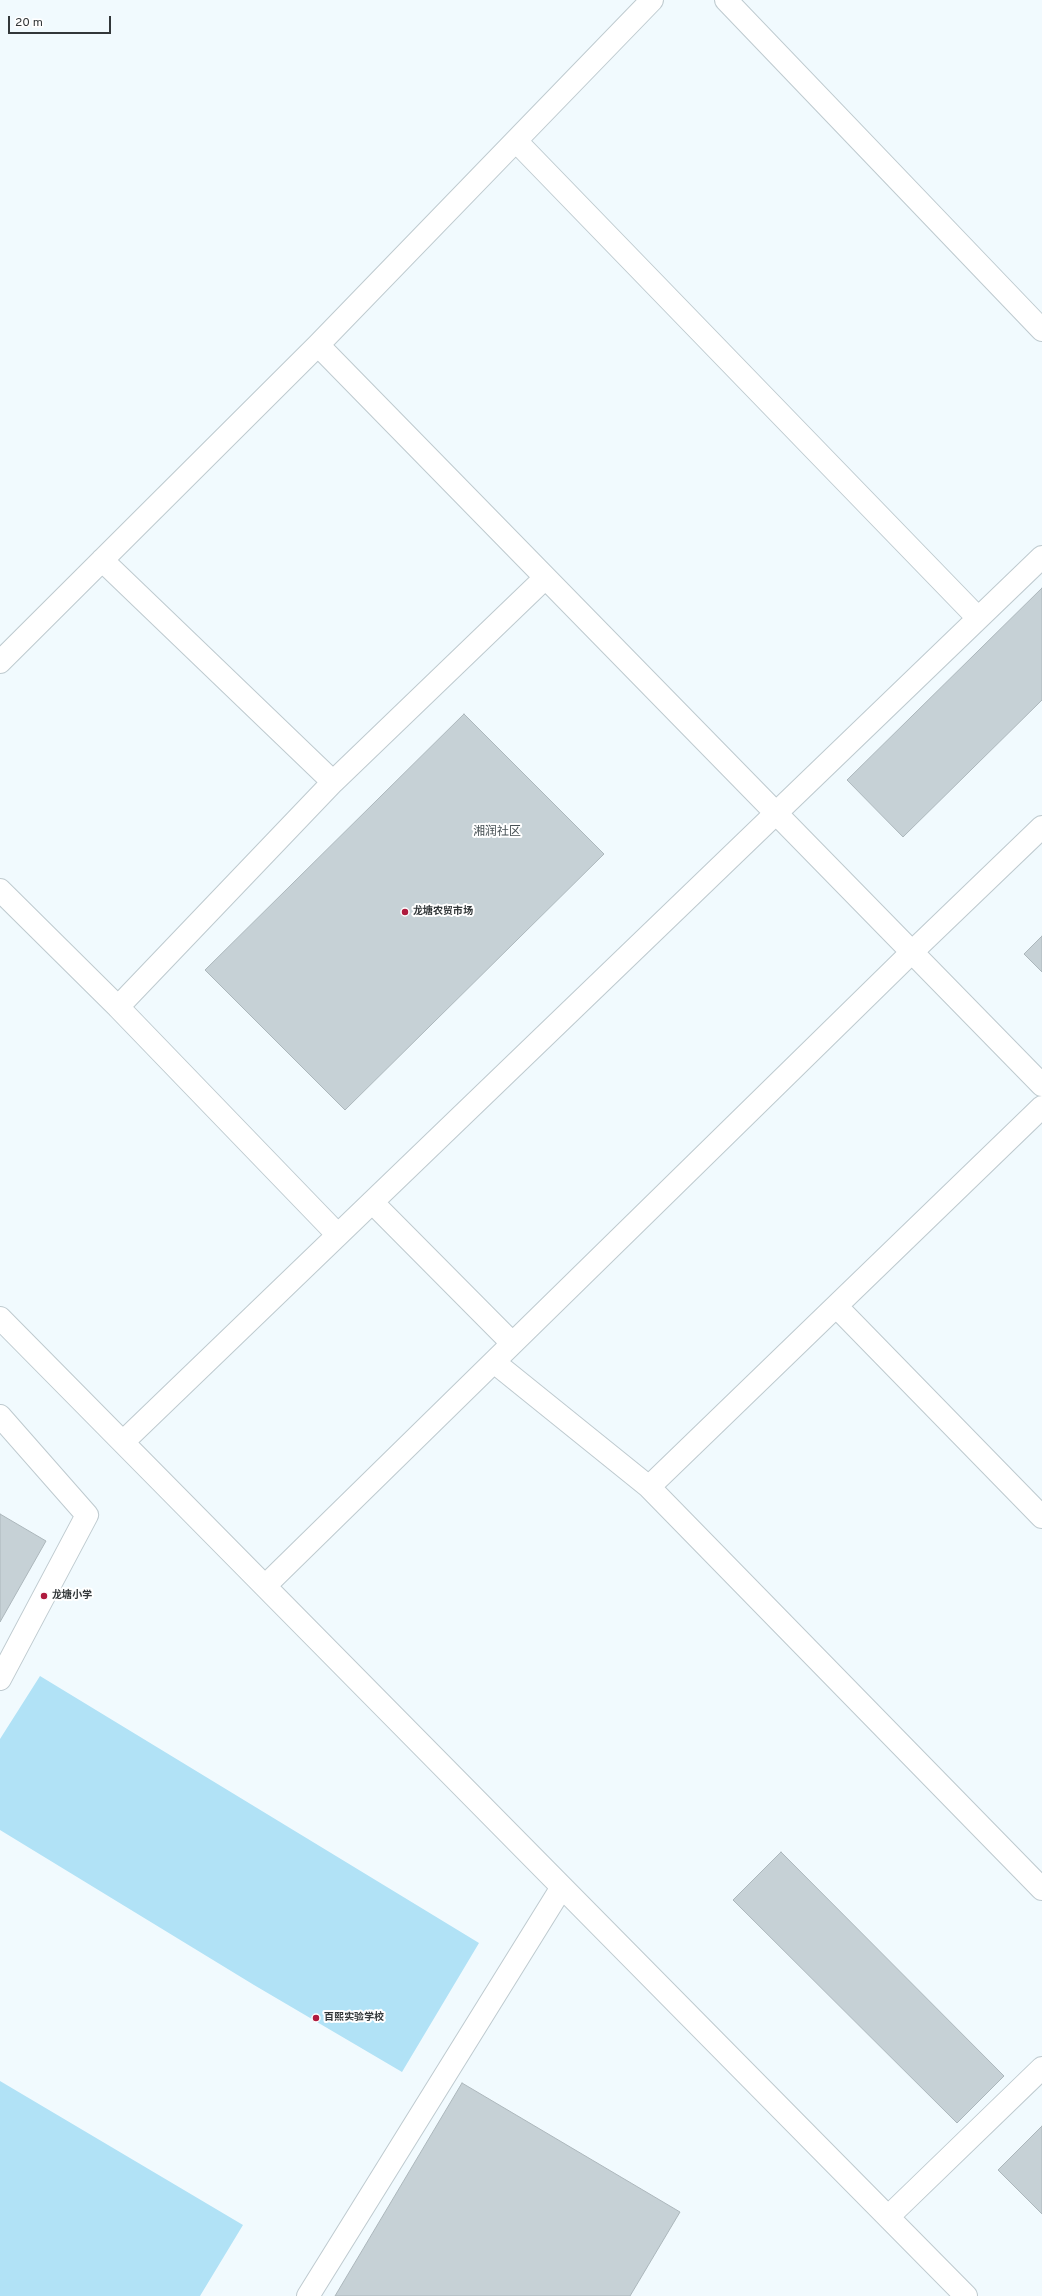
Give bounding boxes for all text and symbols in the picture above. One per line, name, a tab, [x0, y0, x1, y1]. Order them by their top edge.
scale bar	[10, 8, 113, 34]
text: 20 m	[15, 15, 43, 31]
district label: 湘润社区	[473, 826, 521, 840]
place label: 龙塘农贸市场	[413, 906, 473, 918]
marker: 龙塘农贸市场	[400, 907, 410, 917]
place label: 龙塘小学	[52, 1590, 92, 1602]
marker: 龙塘小学	[39, 1591, 49, 1601]
place label: 百熙实验学校	[324, 2012, 384, 2024]
marker: 百熙实验学校	[311, 2013, 321, 2023]

